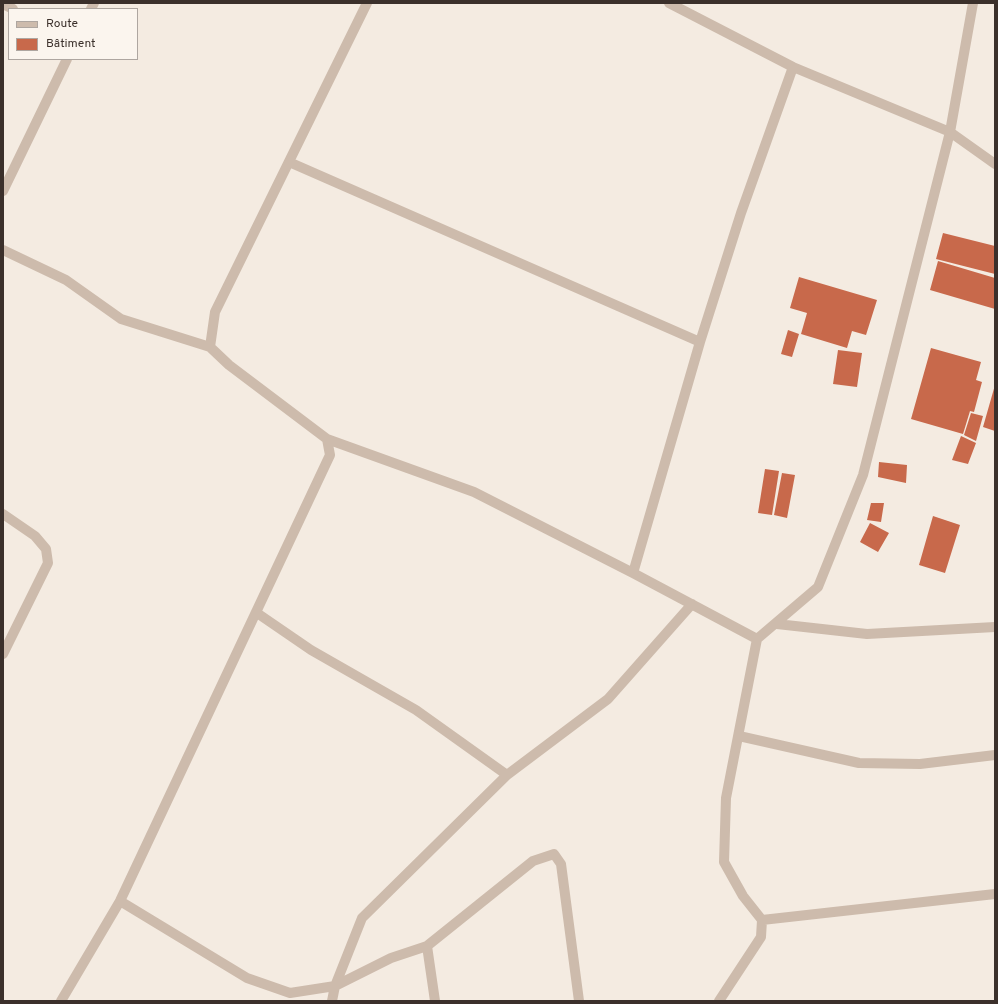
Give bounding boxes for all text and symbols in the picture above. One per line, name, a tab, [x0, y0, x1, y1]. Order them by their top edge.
legend	[8, 8, 138, 60]
text: Route	[46, 16, 78, 32]
text: Bâtiment	[46, 36, 96, 52]

